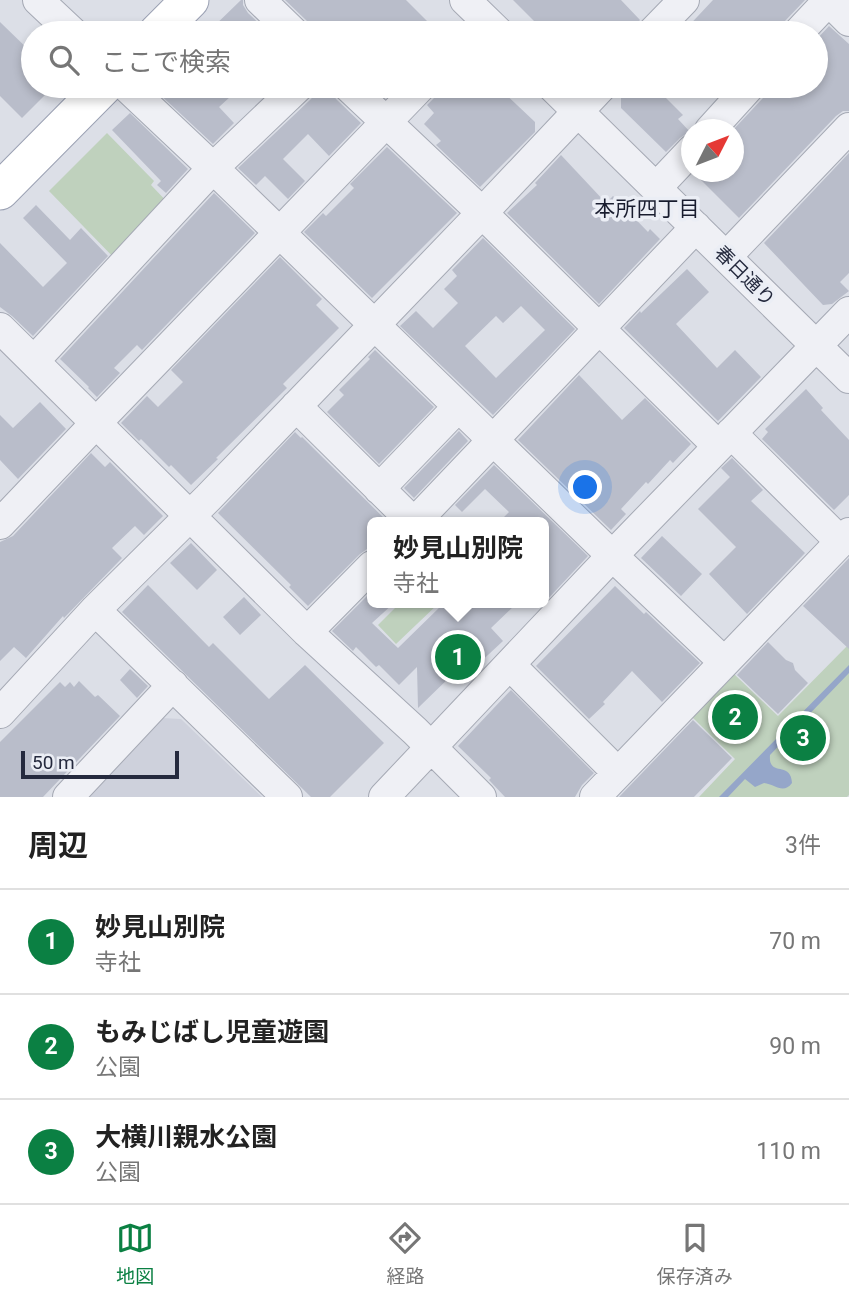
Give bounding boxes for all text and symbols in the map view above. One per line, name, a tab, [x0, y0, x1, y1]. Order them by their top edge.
search box	[21, 21, 828, 98]
icon: search	[45, 41, 83, 79]
text: ここで検索	[101, 47, 231, 77]
north arrow	[681, 119, 744, 182]
district label: 本所四丁目	[595, 197, 700, 221]
street label: 春日通り	[710, 241, 780, 311]
your location	[568, 470, 602, 504]
popup	[367, 517, 549, 608]
text: 妙見山別院	[393, 533, 523, 563]
text: 寺社	[393, 570, 439, 597]
pin: 1	[435, 631, 481, 683]
pin: 2	[712, 691, 758, 743]
pin: 3	[780, 712, 826, 764]
scale bar	[21, 748, 178, 780]
text: 50 m	[32, 751, 75, 774]
text: 周辺	[28, 828, 88, 863]
text: 3件	[785, 832, 821, 859]
text: 妙見山別院	[95, 912, 225, 942]
text: 1	[44, 928, 58, 955]
text: 70 m	[769, 928, 821, 955]
text: 寺社	[95, 949, 141, 976]
text: もみじばし児童遊園	[95, 1017, 329, 1047]
text: 2	[44, 1033, 58, 1060]
text: 90 m	[769, 1033, 821, 1060]
text: 公園	[95, 1054, 141, 1081]
text: 大横川親水公園	[95, 1122, 277, 1152]
text: 3	[44, 1138, 58, 1165]
text: 110 m	[756, 1138, 821, 1165]
text: 公園	[95, 1159, 141, 1186]
tab: 地図	[116, 1219, 154, 1288]
tab: 経路	[386, 1219, 425, 1288]
tab: 保存済み	[657, 1219, 733, 1288]

